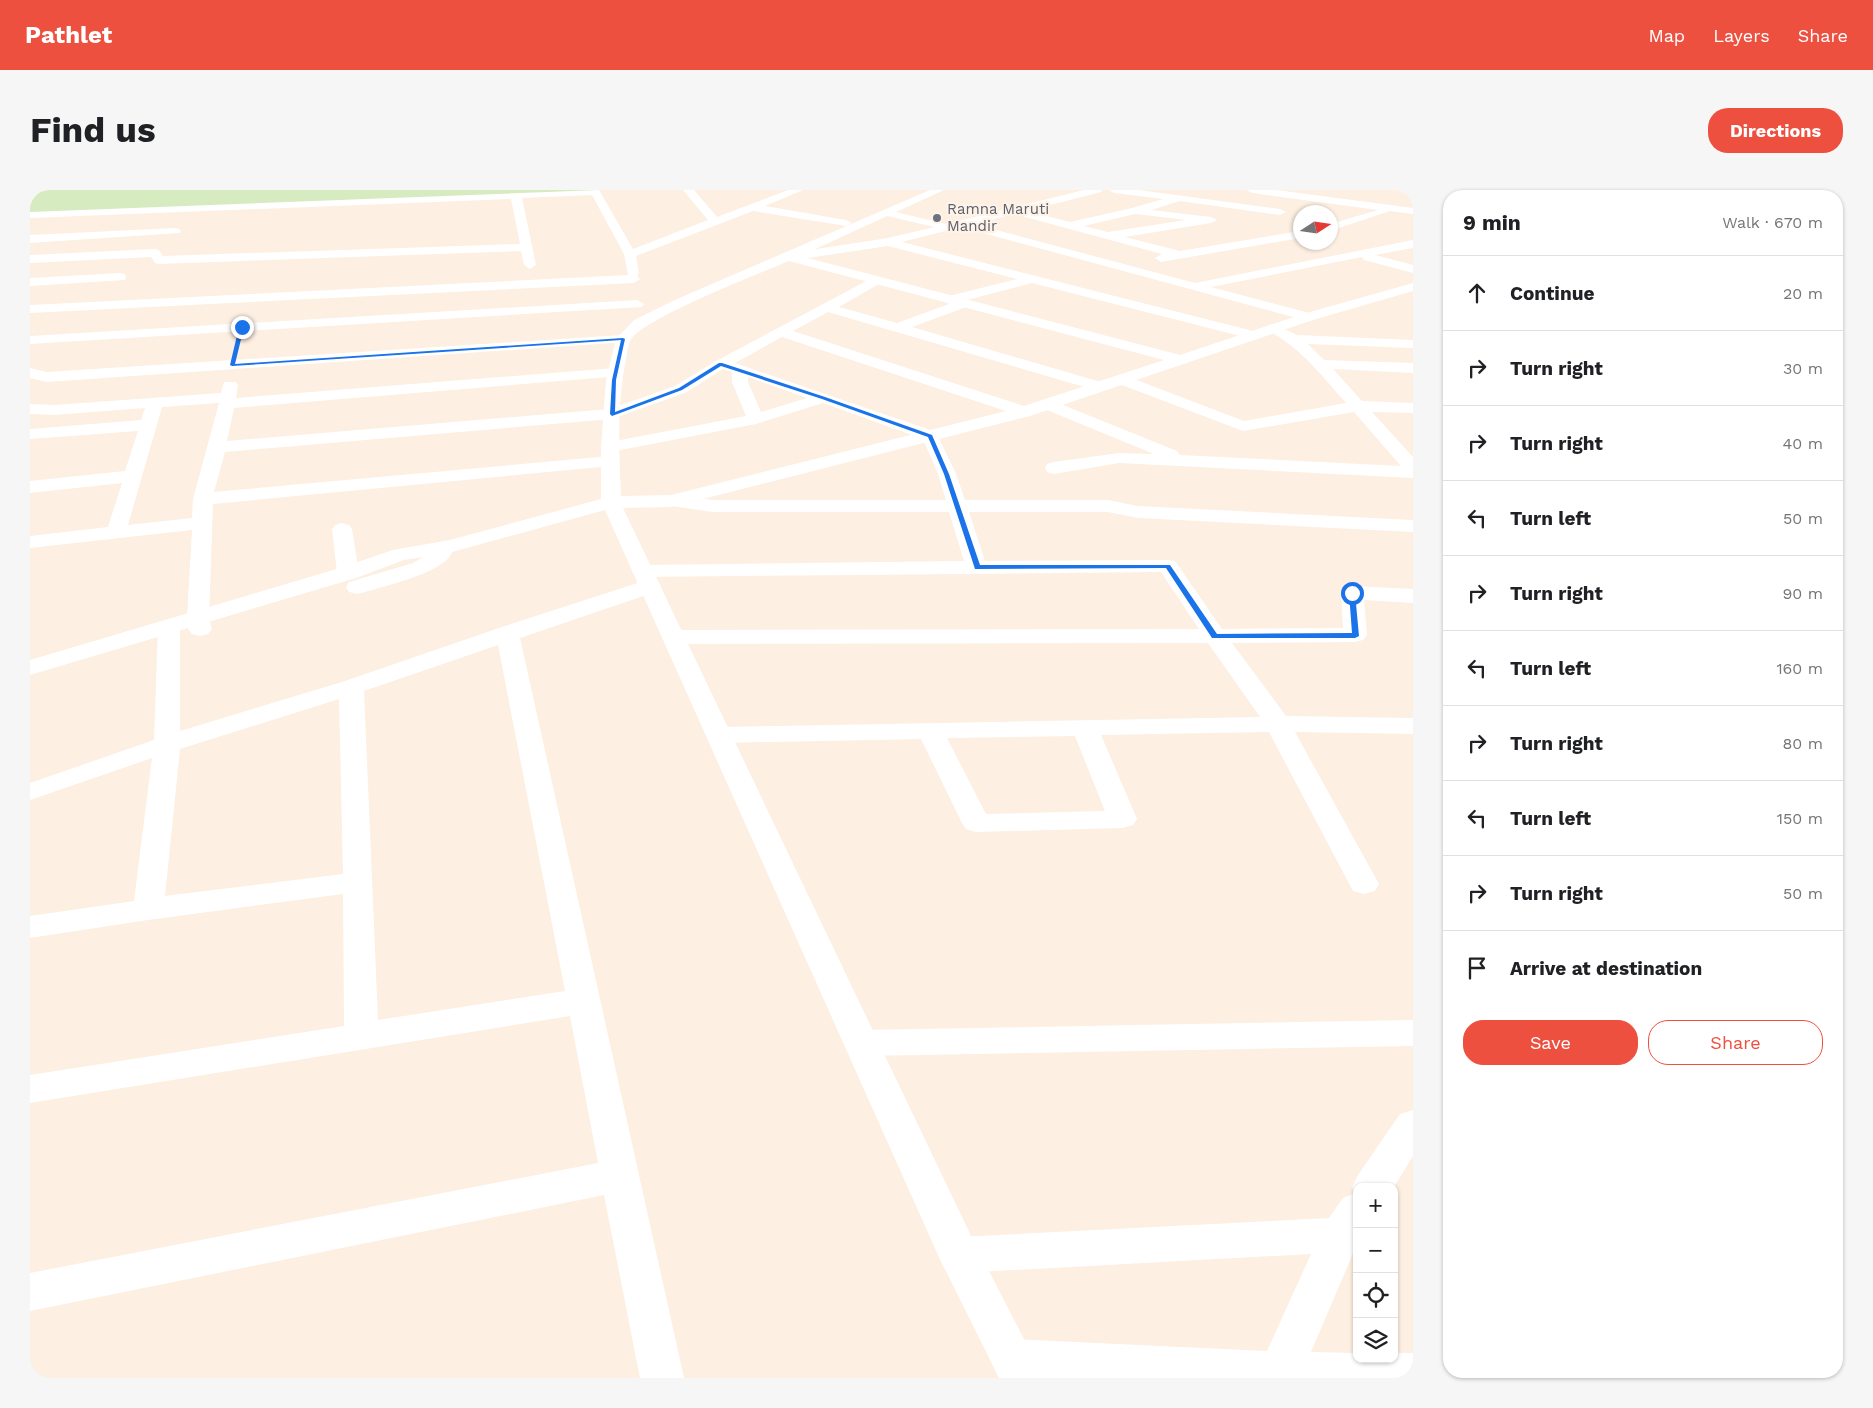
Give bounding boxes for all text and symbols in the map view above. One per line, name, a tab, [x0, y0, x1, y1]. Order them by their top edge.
text: Pathlet	[25, 21, 112, 49]
text: Map	[1648, 25, 1685, 46]
text: Layers	[1713, 25, 1770, 46]
text: Share	[1798, 25, 1848, 46]
button: Directions	[1708, 108, 1843, 153]
text: Find us	[30, 109, 156, 151]
place label: Ramna Maruti Mandir	[947, 200, 1049, 235]
north arrow	[1293, 205, 1338, 250]
text: 9 min	[1463, 210, 1521, 235]
marker: Ramna Maruti Mandir	[931, 212, 943, 224]
text: Walk · 670 m	[1722, 213, 1823, 232]
icon: ahead	[1463, 279, 1491, 307]
text: Continue	[1510, 282, 1594, 305]
text: 20 m	[1783, 284, 1823, 303]
route end	[231, 316, 254, 339]
icon: right	[1463, 354, 1491, 382]
text: Turn right	[1510, 357, 1603, 380]
text: 30 m	[1783, 359, 1823, 378]
icon: right	[1463, 429, 1491, 457]
text: Turn right	[1510, 432, 1603, 455]
text: 40 m	[1783, 434, 1823, 453]
icon: left	[1463, 504, 1491, 532]
text: Turn left	[1510, 507, 1591, 530]
text: 50 m	[1783, 509, 1823, 528]
icon: right	[1463, 579, 1491, 607]
route start	[1341, 582, 1364, 605]
text: Turn right	[1510, 582, 1603, 605]
text: 90 m	[1782, 584, 1823, 603]
icon: left	[1463, 654, 1491, 682]
text: Turn left	[1510, 657, 1591, 680]
text: 160 m	[1776, 659, 1823, 678]
icon: right	[1463, 729, 1491, 757]
text: Turn right	[1510, 732, 1603, 755]
text: 80 m	[1782, 734, 1823, 753]
icon: left	[1463, 804, 1491, 832]
text: Turn left	[1510, 807, 1591, 830]
text: 150 m	[1777, 809, 1823, 828]
icon: right	[1463, 879, 1491, 907]
text: Turn right	[1510, 882, 1603, 905]
text: 50 m	[1783, 884, 1823, 903]
icon: arrive	[1463, 954, 1491, 982]
text: Arrive at destination	[1510, 957, 1702, 980]
button: Save	[1463, 1020, 1638, 1065]
button: Share	[1648, 1020, 1823, 1065]
map controls	[1353, 1183, 1398, 1363]
button: +	[1353, 1183, 1398, 1228]
button: −	[1353, 1228, 1398, 1273]
button: locate	[1353, 1273, 1398, 1318]
button: layers	[1353, 1318, 1398, 1363]

